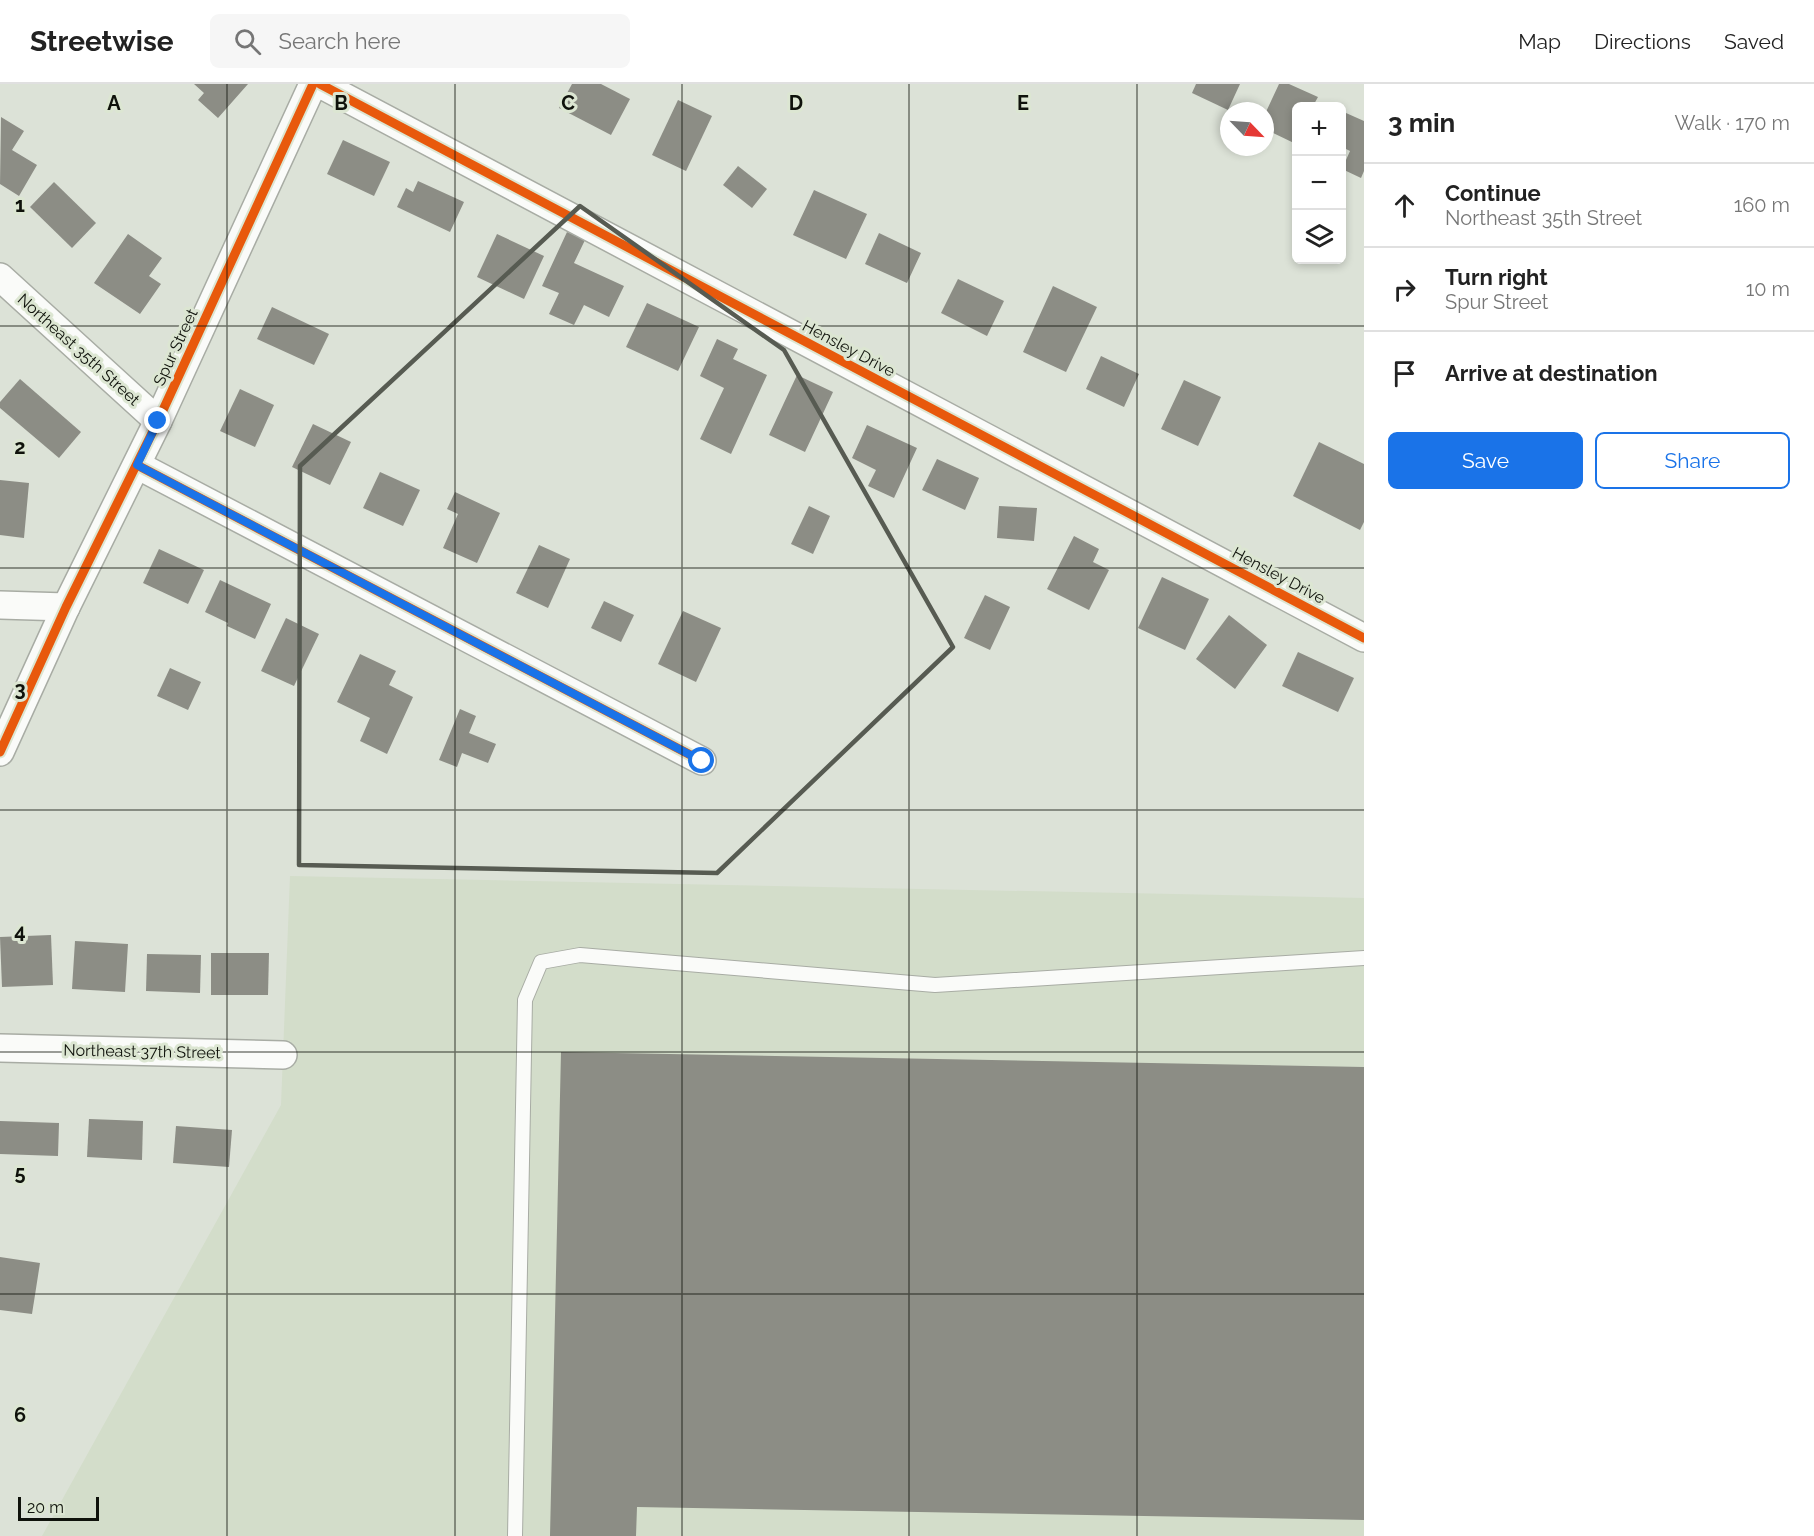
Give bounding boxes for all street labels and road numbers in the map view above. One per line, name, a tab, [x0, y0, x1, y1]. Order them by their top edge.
street label: Northeast 35th Street	[14, 290, 144, 410]
street label: Spur Street	[149, 305, 202, 389]
street label: Hensley Drive	[799, 316, 898, 381]
street label: Hensley Drive	[1229, 543, 1328, 608]
street label: Northeast 37th Street	[63, 1041, 222, 1062]

